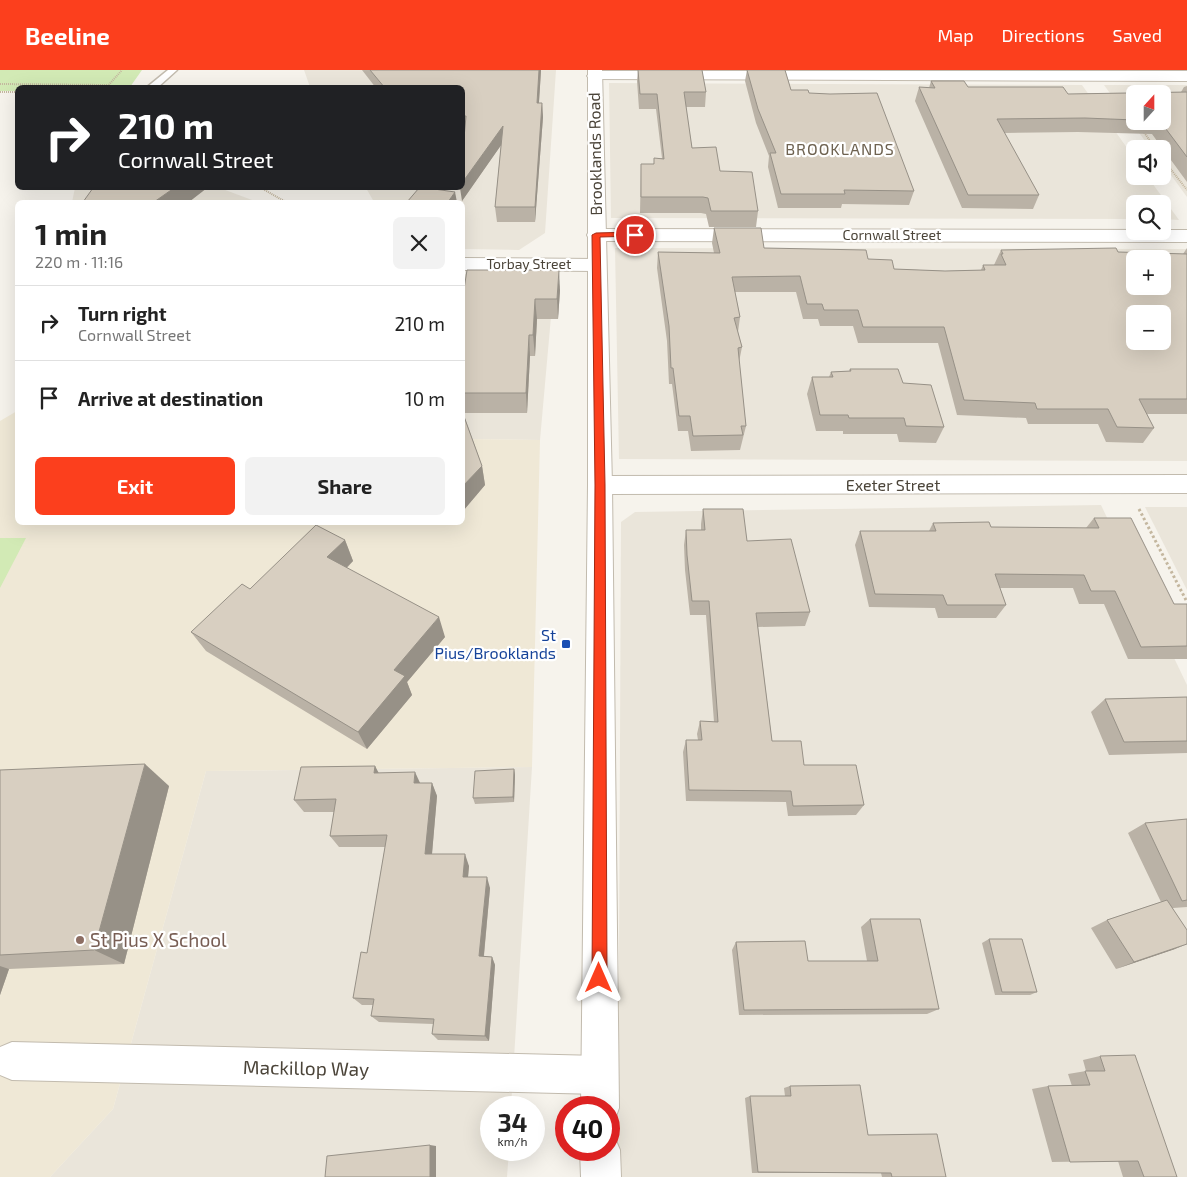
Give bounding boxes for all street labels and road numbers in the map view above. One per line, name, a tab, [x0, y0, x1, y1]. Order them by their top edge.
street label: Brooklands Road	[584, 92, 605, 216]
street label: Cornwall Street	[843, 226, 941, 243]
street label: Torbay Street	[487, 255, 571, 272]
street label: Exeter Street	[846, 475, 940, 494]
street label: Mackillop Way	[243, 1055, 369, 1080]

